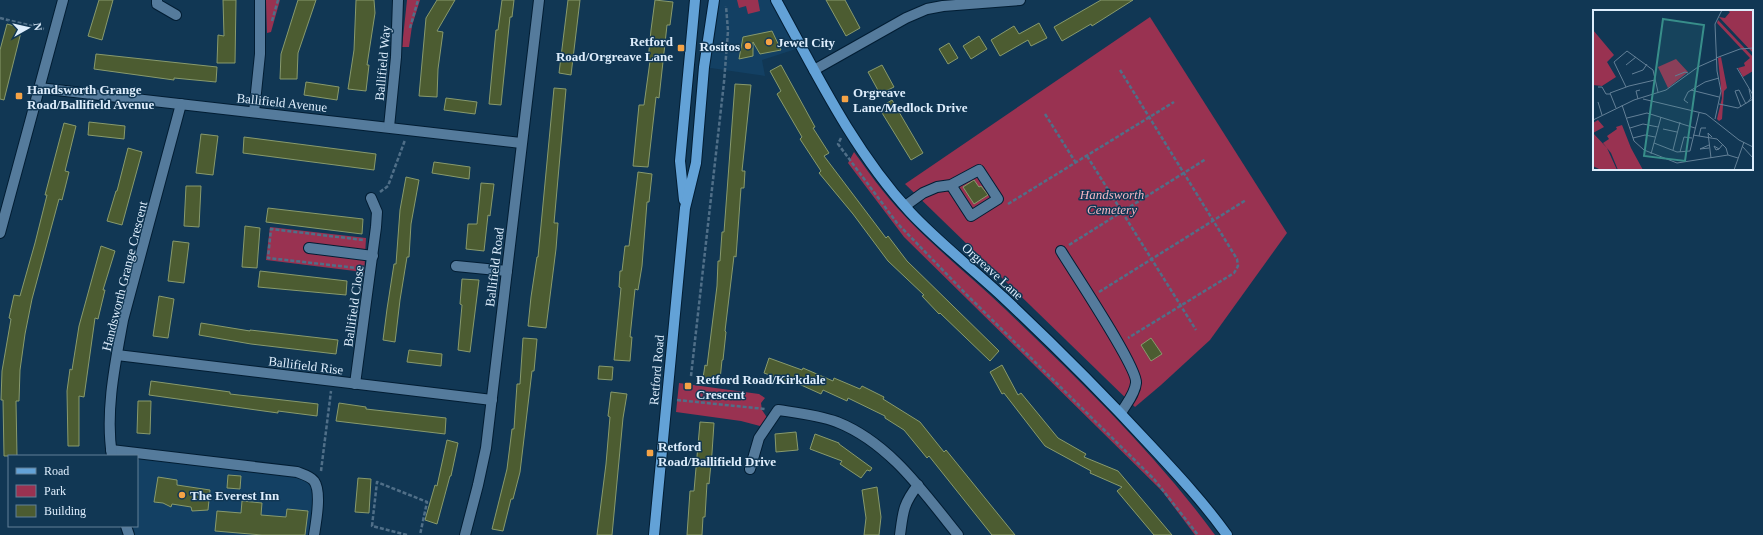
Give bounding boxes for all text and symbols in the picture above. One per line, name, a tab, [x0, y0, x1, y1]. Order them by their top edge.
north arrow	[8, 8, 48, 48]
inset map	[1593, 10, 1753, 170]
text: N	[31, 22, 44, 31]
street label: Ballifield Way	[372, 24, 393, 101]
place label: Retford Road/Orgreave Lane	[556, 34, 674, 64]
place label: Jewel City	[777, 35, 836, 50]
marker: Jewel City	[764, 37, 774, 47]
place label: Rositos	[700, 39, 740, 54]
marker: Rositos	[743, 41, 753, 51]
marker: Retford Road/Orgreave Lane	[676, 43, 686, 53]
place label: Handsworth Grange Road/Ballifield Avenue	[27, 82, 154, 112]
place label: Orgreave Lane/Medlock Drive	[853, 85, 968, 115]
street label: Ballifield Avenue	[236, 90, 328, 115]
marker: Handsworth Grange Road/Ballifield Avenue	[14, 91, 24, 101]
marker: Orgreave Lane/Medlock Drive	[840, 94, 850, 104]
park label: Handsworth Cemetery	[1079, 187, 1144, 217]
street label: Handsworth Grange Crescent	[99, 199, 150, 353]
street label: Ballifield Road	[482, 226, 507, 308]
street label: Orgreave Lane	[959, 240, 1027, 303]
street label: Ballifield Close	[340, 264, 367, 348]
street label: Retford Road	[646, 334, 667, 406]
street label: Ballifield Rise	[268, 353, 345, 378]
place label: Retford Road/Kirkdale Crescent	[696, 372, 826, 402]
marker: Retford Road/Kirkdale Crescent	[683, 381, 693, 391]
place label: Retford Road/Ballifield Drive	[658, 439, 776, 469]
marker: Retford Road/Ballifield Drive	[645, 448, 655, 458]
legend	[8, 455, 138, 527]
text: Road	[44, 464, 69, 478]
text: Park	[44, 484, 66, 498]
place label: The Everest Inn	[190, 488, 280, 503]
marker: The Everest Inn	[177, 490, 187, 500]
text: Building	[44, 504, 86, 518]

